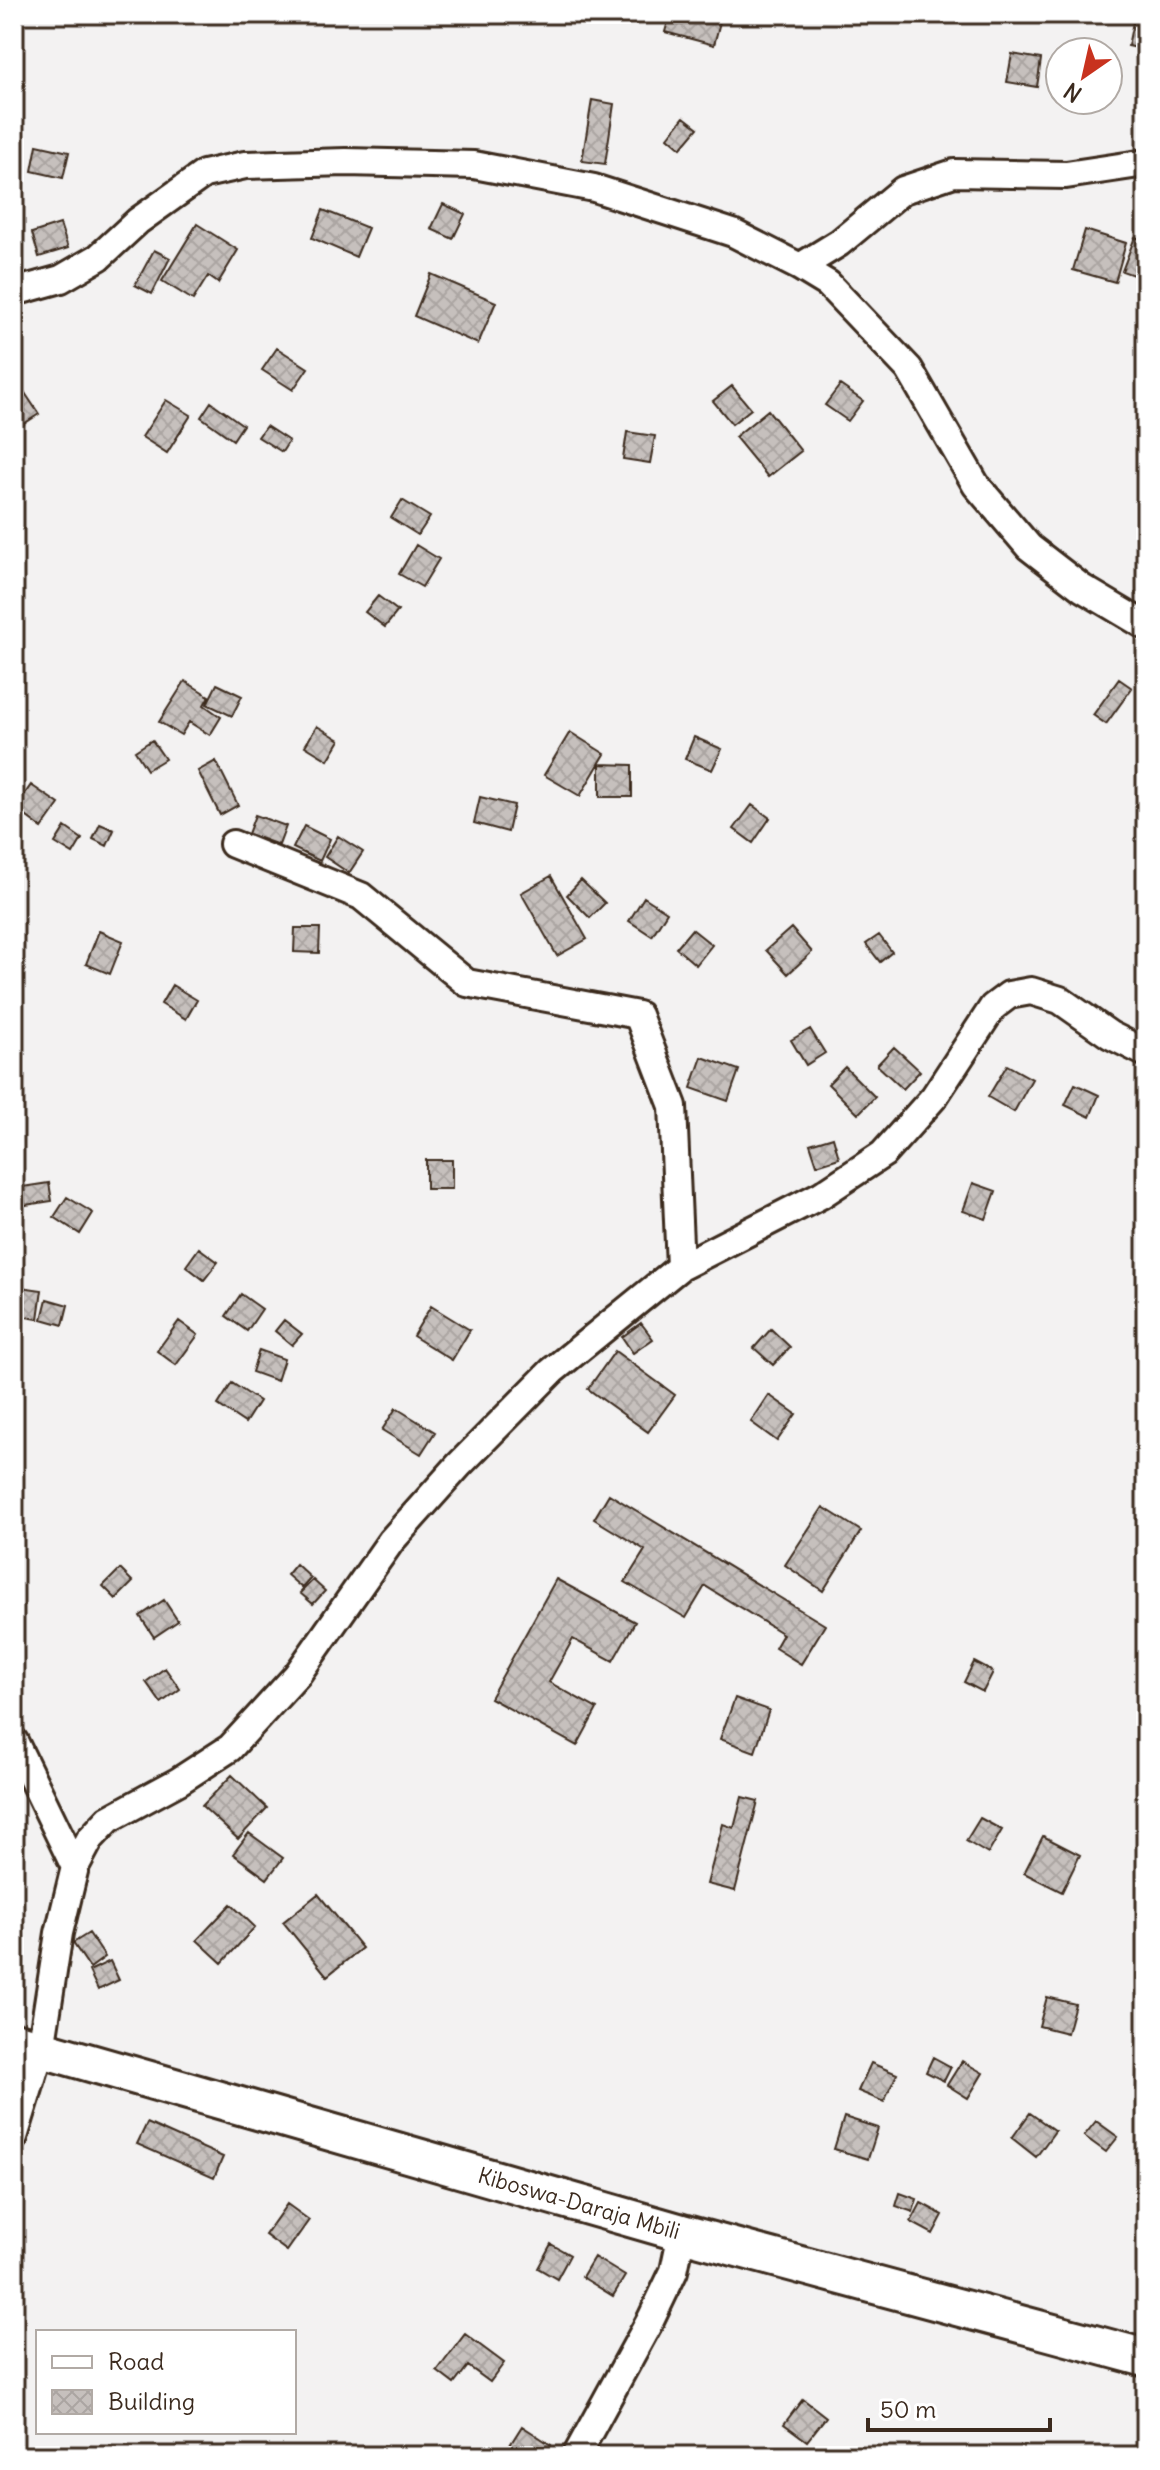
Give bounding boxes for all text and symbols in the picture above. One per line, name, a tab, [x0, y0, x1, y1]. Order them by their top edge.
north arrow	[1044, 36, 1124, 116]
text: N	[1059, 77, 1087, 108]
street label: Kiboswa-Daraja Mbili	[475, 2161, 683, 2245]
legend	[36, 2330, 296, 2434]
text: Road	[108, 2346, 164, 2376]
scale bar	[868, 2382, 1050, 2432]
text: Building	[108, 2386, 195, 2416]
text: 50 m	[880, 2394, 936, 2424]

